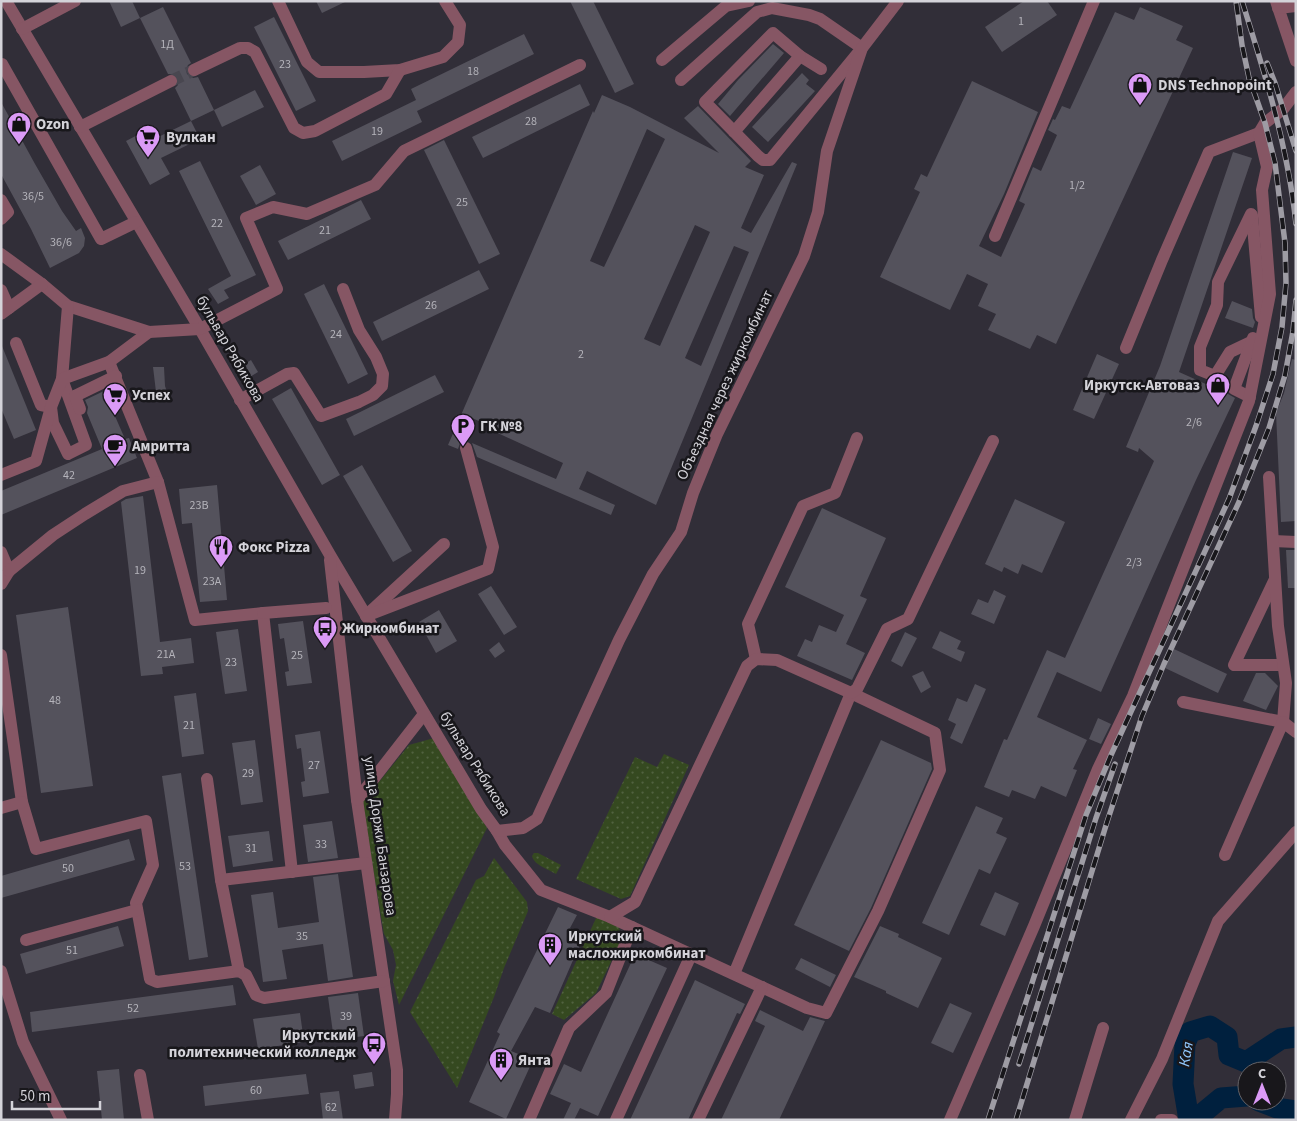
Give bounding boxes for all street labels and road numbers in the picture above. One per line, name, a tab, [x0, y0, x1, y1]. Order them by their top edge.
street label: Объездная через жиркомбинат	[672, 286, 778, 483]
street label: бульвар Рябикова	[191, 292, 269, 406]
street label: бульвар Рябикова	[434, 708, 516, 820]
street label: улица Доржи Банзарова	[358, 755, 402, 917]

